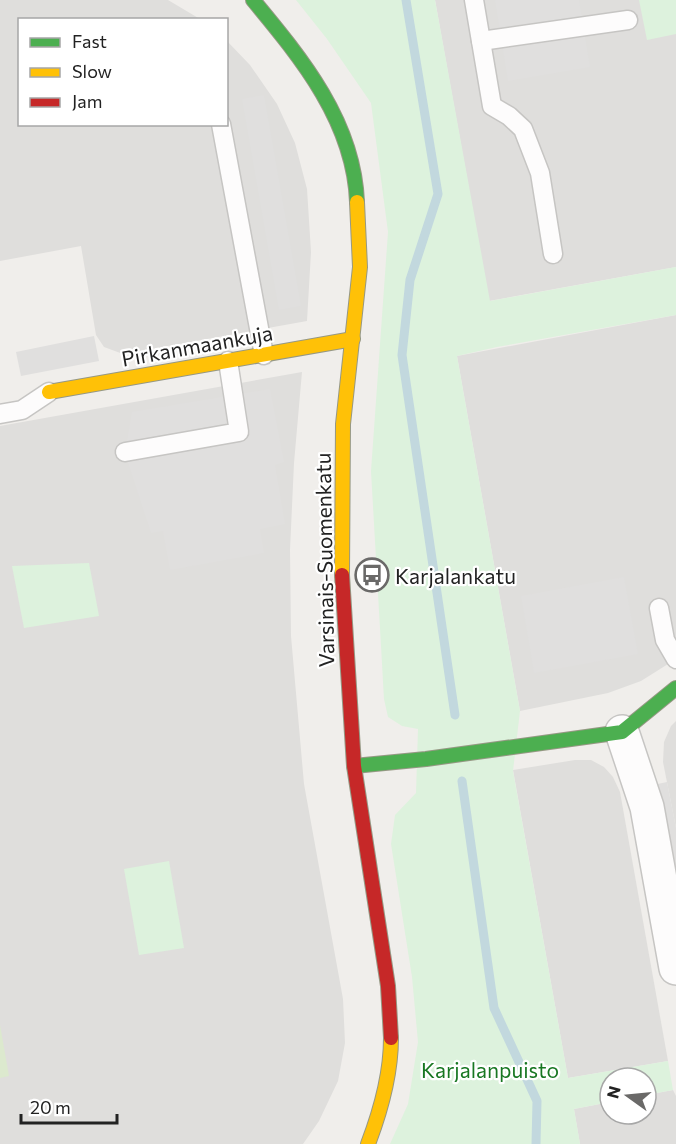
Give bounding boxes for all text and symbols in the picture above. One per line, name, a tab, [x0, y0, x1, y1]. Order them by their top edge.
legend	[18, 18, 228, 126]
text: Fast	[72, 30, 107, 52]
text: Slow	[72, 60, 112, 82]
text: Jam	[72, 90, 102, 112]
street label: Pirkanmaankuja	[119, 319, 275, 371]
street label: Varsinais-Suomenkatu	[310, 452, 338, 668]
bus stop icon: Karjalankatu	[354, 557, 390, 593]
place label: Karjalankatu	[395, 563, 516, 588]
park label: Karjalanpuisto	[421, 1057, 559, 1082]
north arrow	[598, 1066, 658, 1126]
text: N	[602, 1084, 624, 1100]
scale bar	[21, 1087, 117, 1125]
text: 20 m	[30, 1096, 71, 1118]

